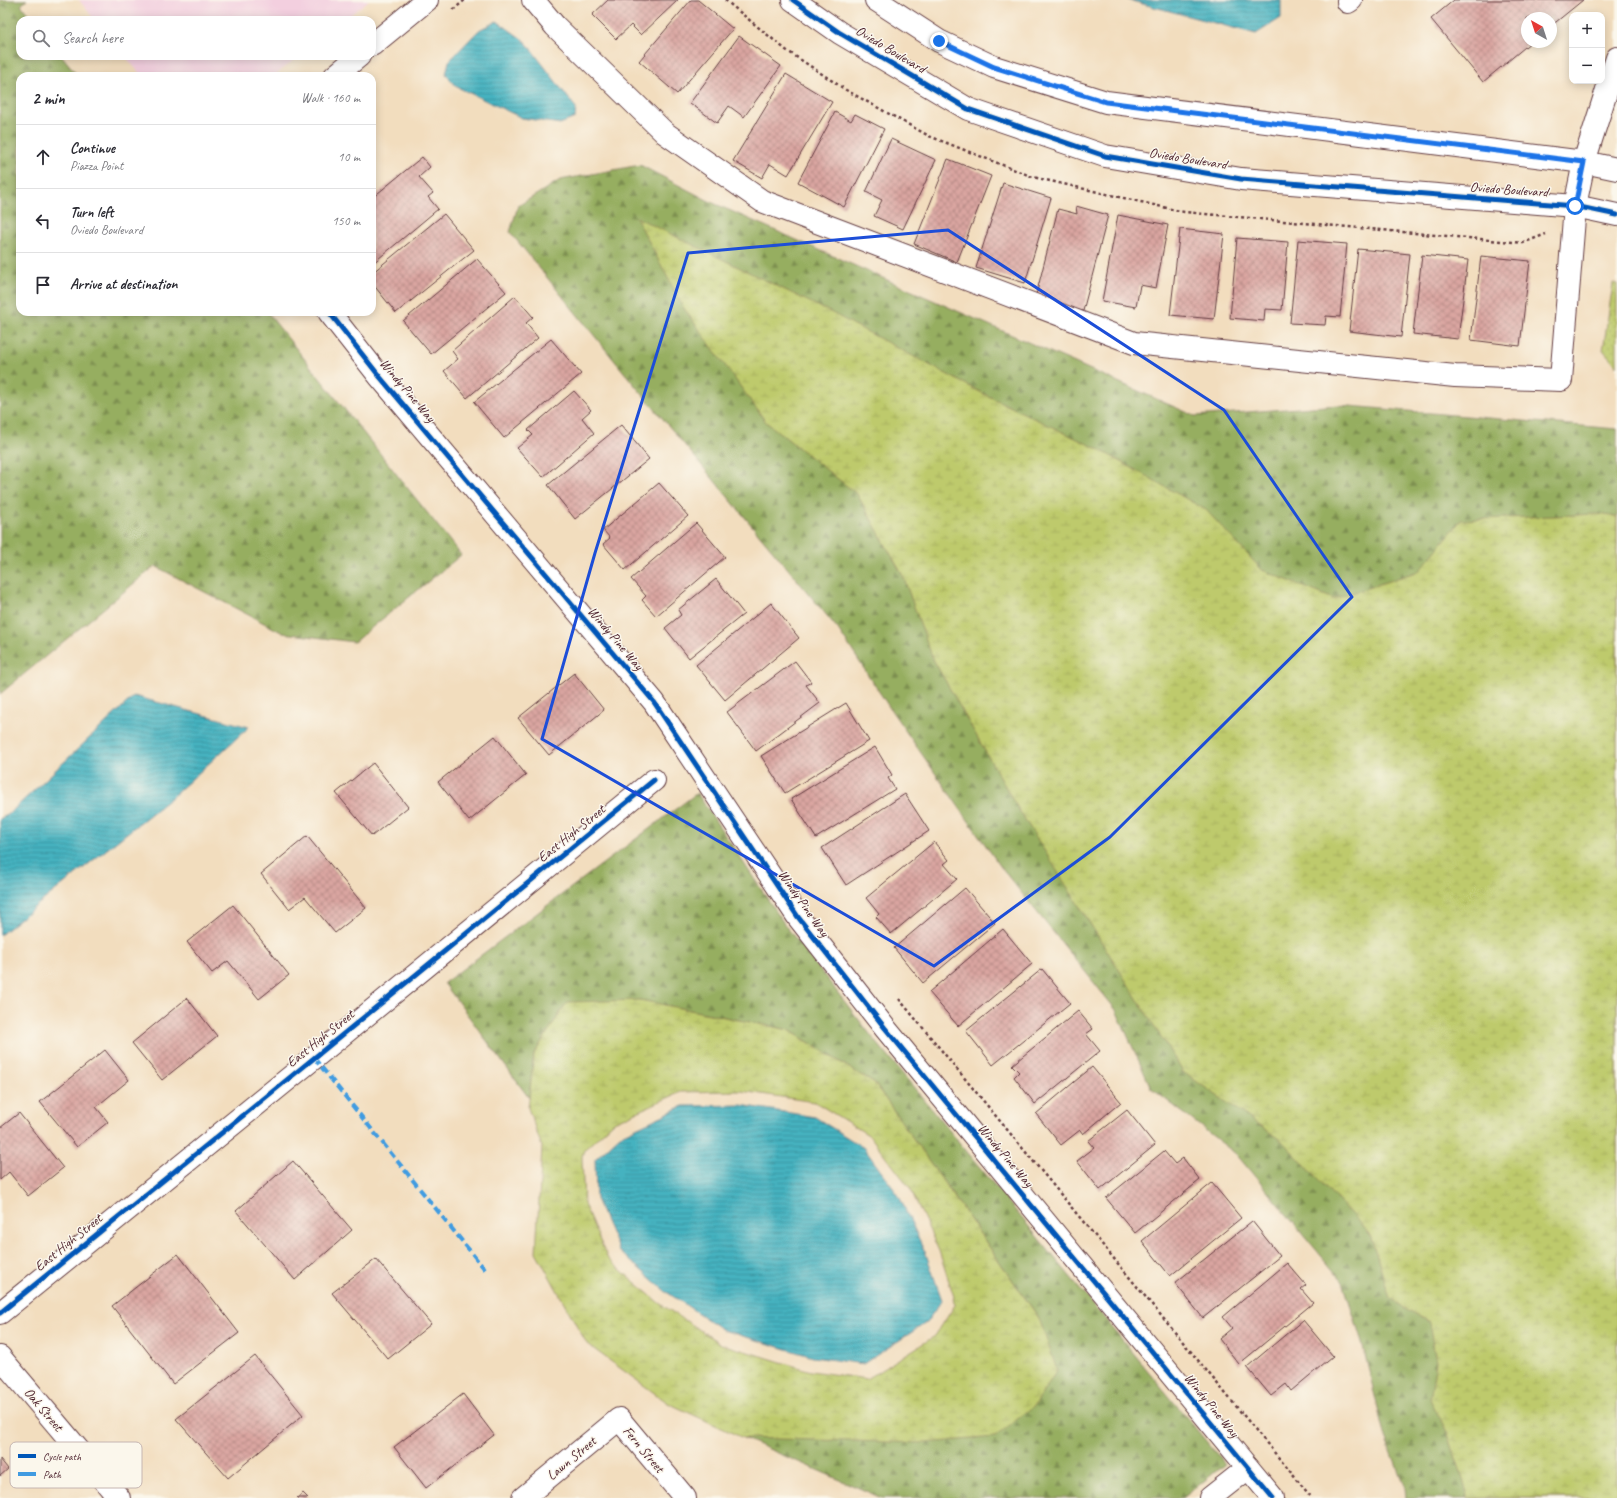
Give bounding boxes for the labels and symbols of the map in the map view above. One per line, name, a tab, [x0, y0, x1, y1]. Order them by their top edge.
north arrow	[1521, 12, 1557, 48]
street label: Oviedo Boulevard	[853, 22, 931, 78]
route end	[930, 32, 948, 50]
street label: Oviedo Boulevard	[1148, 144, 1231, 173]
street label: Oviedo Boulevard	[1469, 178, 1551, 201]
route start	[1566, 197, 1584, 215]
street label: Windy Pine Way	[376, 355, 440, 426]
street label: Windy Pine Way	[584, 603, 648, 674]
street label: East High Street	[534, 800, 610, 866]
street label: Windy Pine Way	[774, 867, 833, 941]
street label: East High Street	[283, 1005, 359, 1071]
street label: Windy Pine Way	[974, 1120, 1038, 1191]
street label: East High Street	[31, 1209, 107, 1275]
street label: Windy Pine Way	[1181, 1370, 1243, 1442]
street label: Oak Street	[20, 1384, 68, 1436]
street label: Fern Street	[619, 1423, 669, 1477]
street label: Lawn Street	[543, 1432, 600, 1484]
legend	[10, 1442, 142, 1488]
text: Cycle path	[43, 1449, 82, 1463]
text: Path	[43, 1467, 62, 1481]

